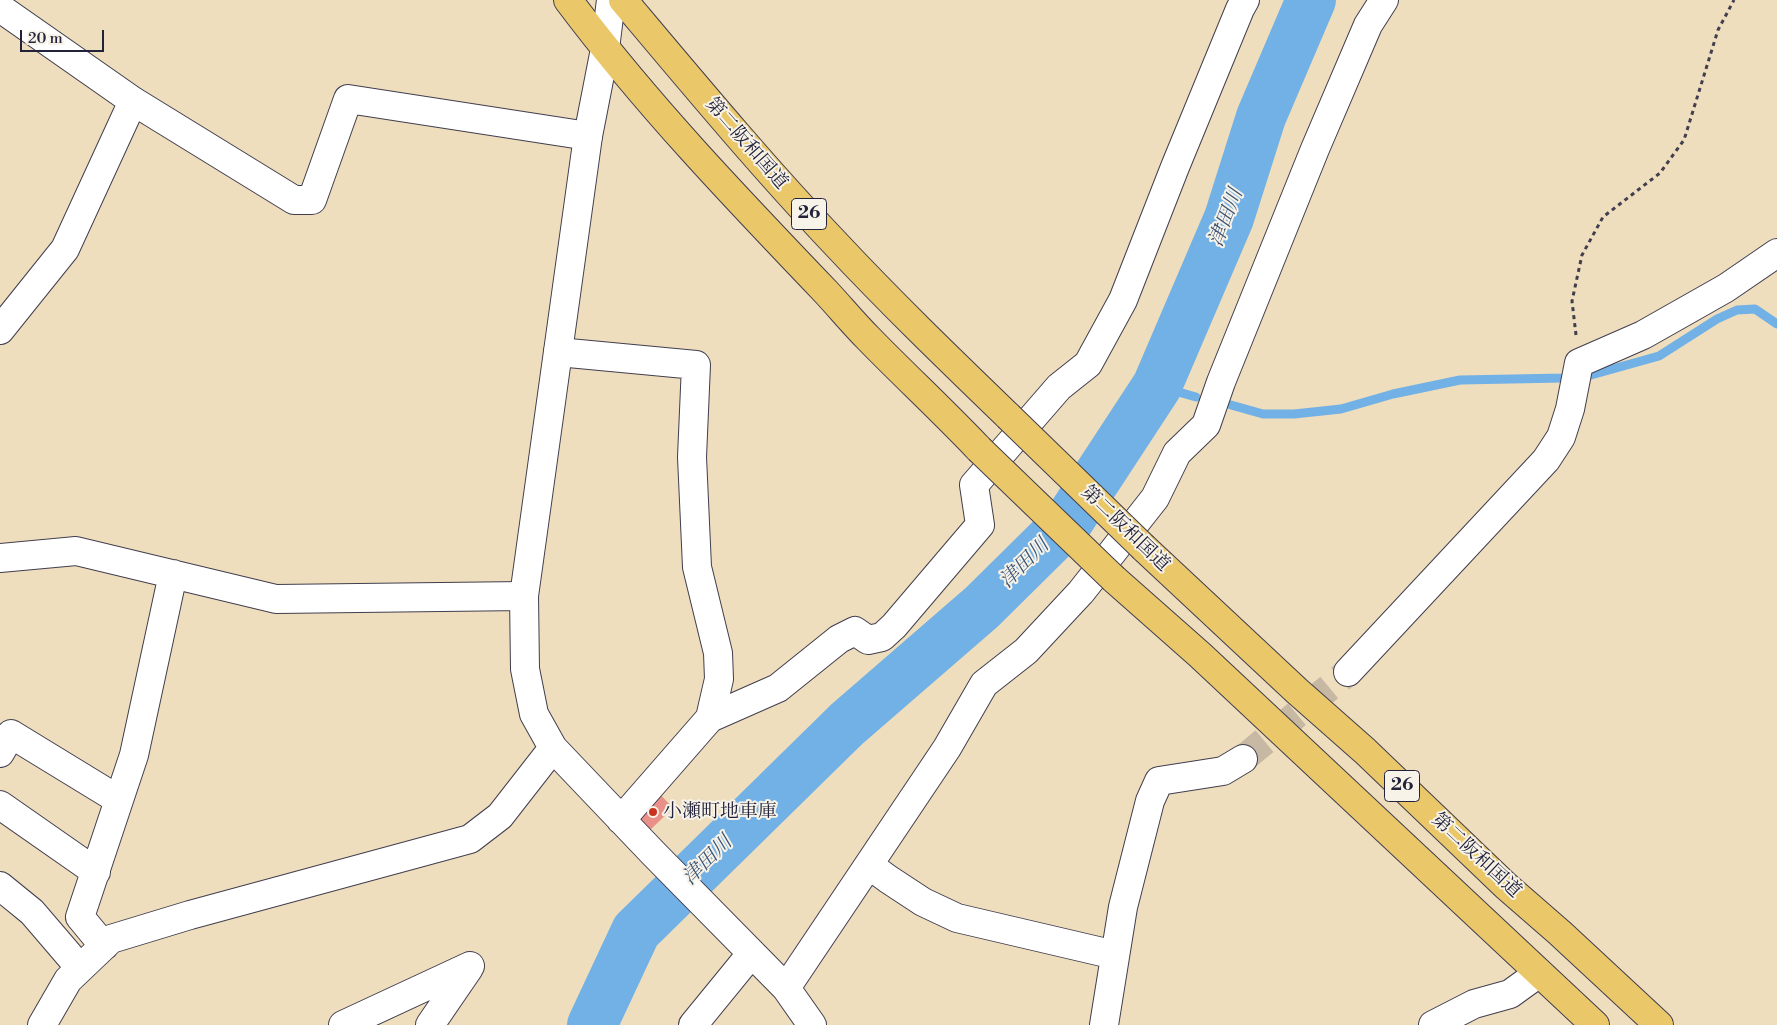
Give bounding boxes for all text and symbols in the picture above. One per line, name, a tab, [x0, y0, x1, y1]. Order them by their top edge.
scale bar	[22, 20, 106, 52]
text: 20 m	[28, 29, 63, 48]
street label: 第二阪和国道	[700, 94, 792, 194]
water label: 津田川	[1205, 186, 1249, 250]
road number: 26	[792, 198, 826, 230]
street label: 第二阪和国道	[1076, 481, 1174, 577]
water label: 津田川	[995, 534, 1055, 594]
road number: 26	[1384, 770, 1420, 801]
place label: 小瀬町地車庫	[663, 801, 777, 823]
marker: 小瀬町地車庫	[647, 806, 659, 818]
street label: 第二阪和国道	[1427, 809, 1525, 903]
water label: 津田川	[678, 831, 738, 891]

